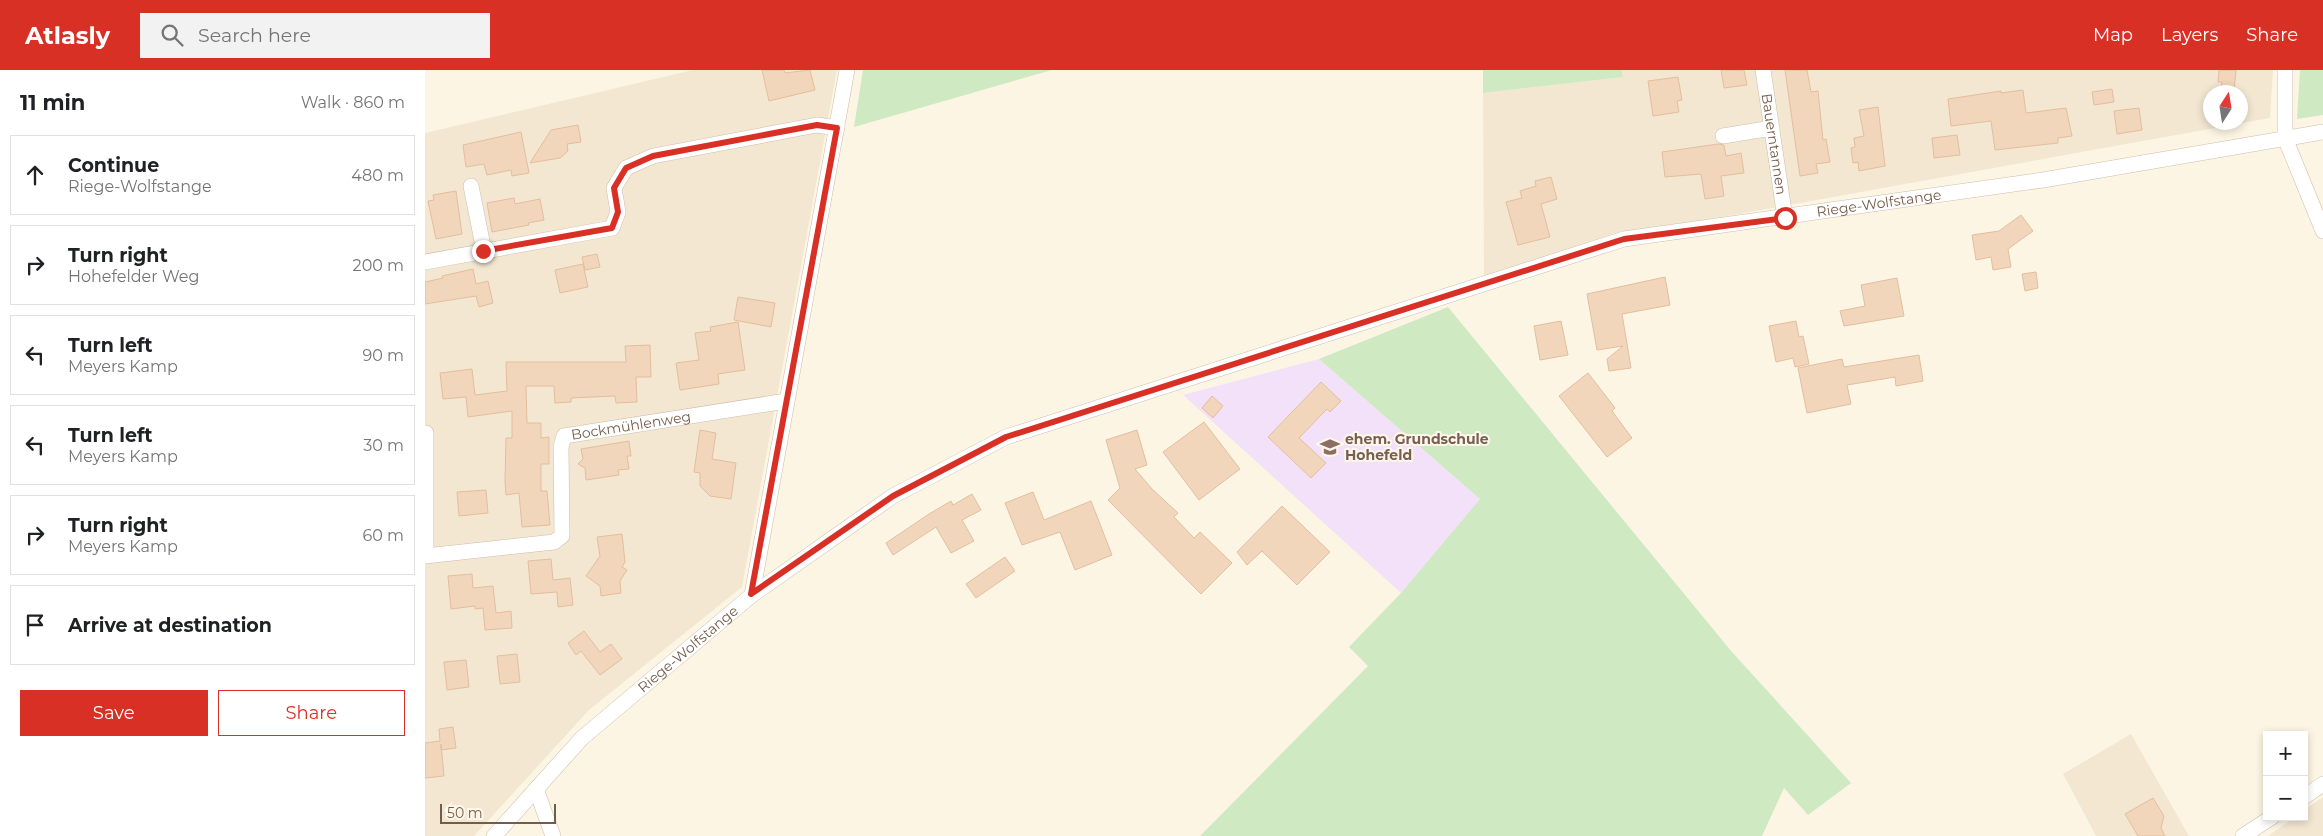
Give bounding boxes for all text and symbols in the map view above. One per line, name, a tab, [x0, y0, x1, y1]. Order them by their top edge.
search box	[140, 13, 490, 58]
text: Atlasly	[25, 21, 110, 50]
icon: search	[158, 21, 186, 49]
text: Search here	[198, 24, 311, 47]
text: Map	[2093, 24, 2133, 46]
text: Layers	[2161, 24, 2218, 46]
text: Share	[2246, 24, 2298, 46]
north arrow	[2203, 85, 2248, 130]
text: 11 min	[20, 90, 85, 115]
street label: Bauerntannen	[1758, 92, 1790, 196]
text: Walk · 860 m	[301, 93, 405, 112]
text: Continue	[68, 154, 159, 177]
icon: ahead	[21, 161, 49, 189]
text: 480 m	[351, 166, 404, 185]
text: Riege-Wolfstange	[68, 177, 212, 196]
street label: Riege-Wolfstange	[1815, 185, 1942, 221]
route start	[1774, 207, 1797, 230]
route end	[472, 240, 495, 263]
text: Turn right	[68, 244, 168, 267]
icon: right	[21, 251, 49, 279]
text: 200 m	[353, 256, 404, 275]
text: Hohefelder Weg	[68, 267, 199, 286]
text: Turn left	[68, 334, 153, 357]
icon: left	[21, 341, 49, 369]
text: 90 m	[362, 346, 404, 365]
text: Meyers Kamp	[68, 357, 178, 376]
street label: Bockmühlenweg	[570, 407, 692, 444]
text: Turn left	[68, 424, 153, 447]
place label: ehem. Grundschule Hohefeld	[1345, 430, 1489, 464]
icon: left	[21, 431, 49, 459]
text: 30 m	[363, 436, 404, 455]
school or university icon: ehem. Grundschule Hohefeld	[1319, 436, 1341, 458]
text: Meyers Kamp	[68, 447, 178, 466]
text: Turn right	[68, 514, 168, 537]
icon: right	[21, 521, 49, 549]
text: 60 m	[362, 526, 404, 545]
text: Meyers Kamp	[68, 537, 178, 556]
street label: Riege-Wolfstange	[634, 602, 742, 696]
icon: arrive	[21, 611, 49, 639]
text: Arrive at destination	[68, 614, 272, 637]
button: Save	[20, 690, 208, 736]
button: Share	[218, 690, 405, 736]
map controls	[2263, 731, 2308, 821]
button: +	[2263, 731, 2308, 776]
button: −	[2263, 776, 2308, 821]
scale bar	[440, 801, 556, 824]
text: 50 m	[447, 804, 483, 822]

